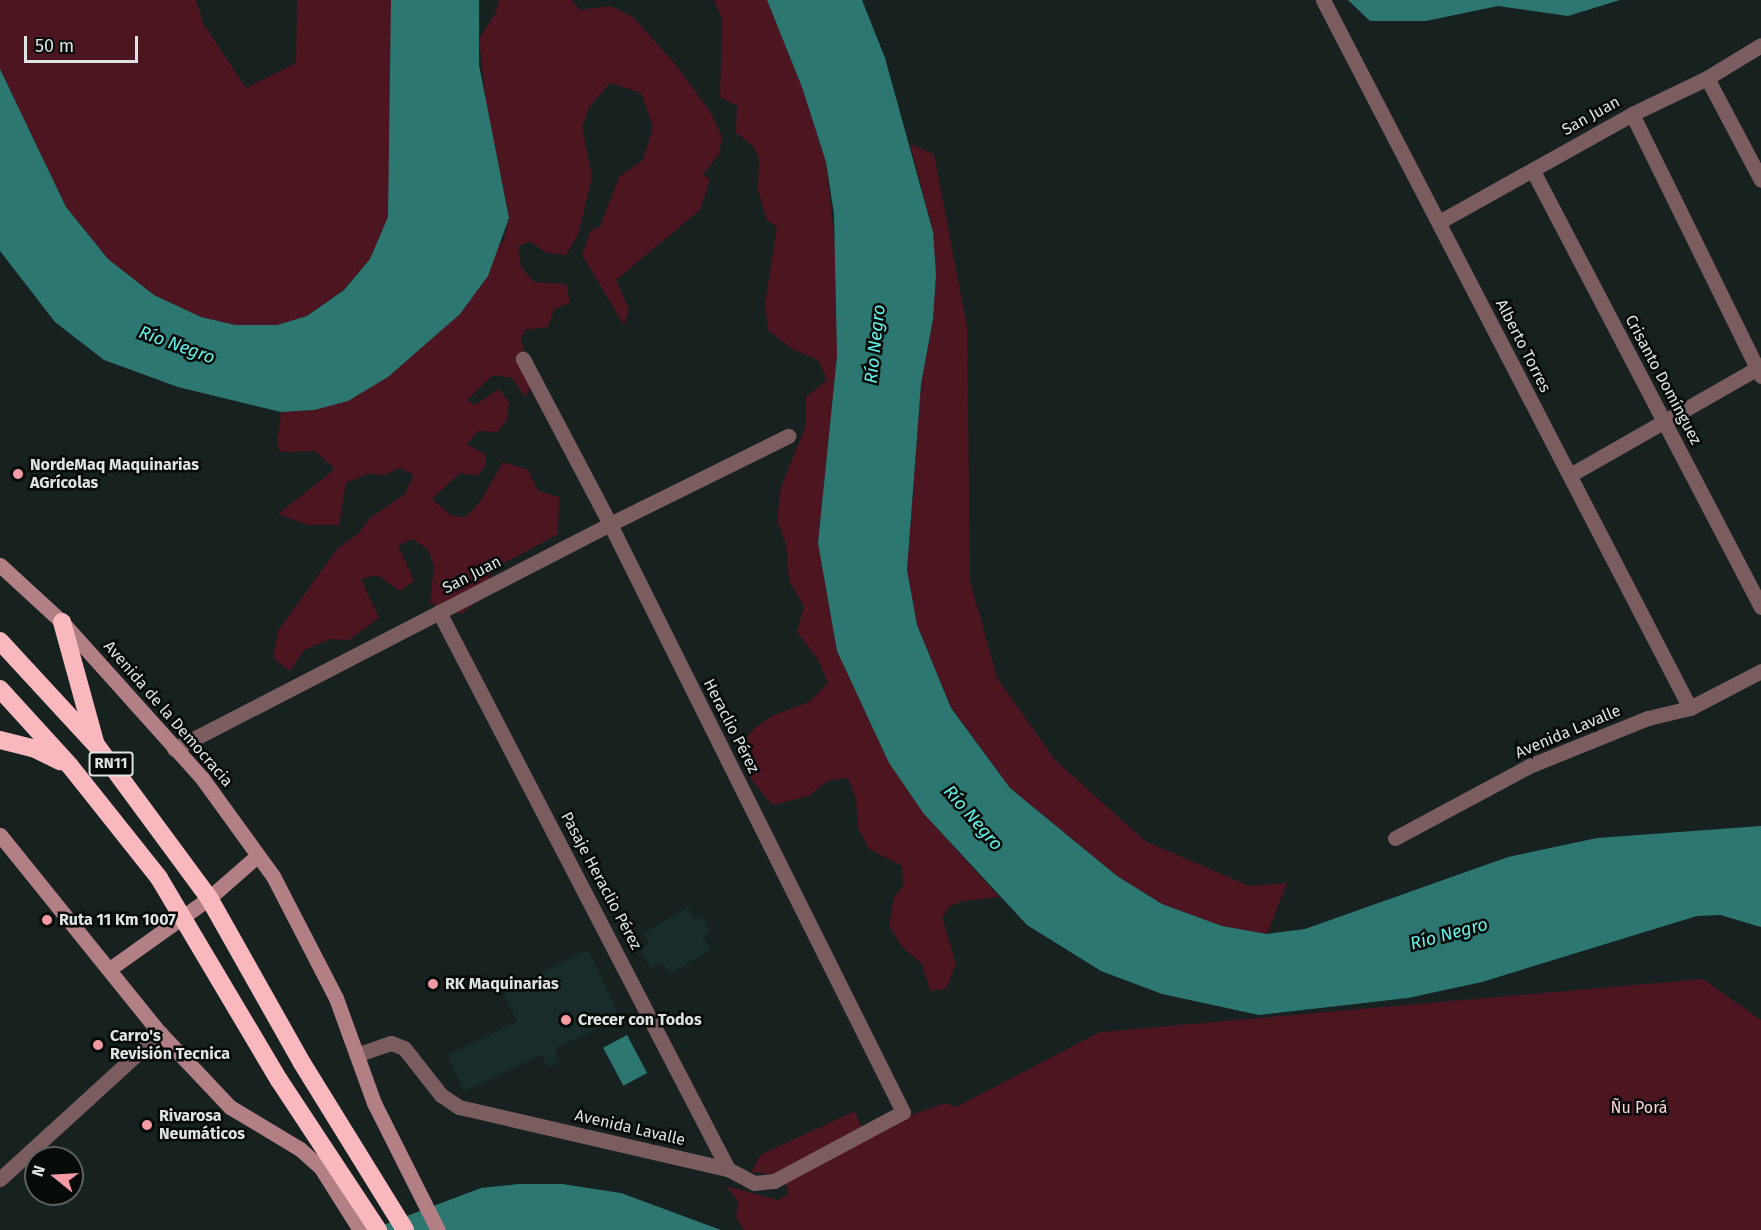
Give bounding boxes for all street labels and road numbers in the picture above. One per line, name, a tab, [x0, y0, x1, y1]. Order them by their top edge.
street label: San Juan	[1559, 92, 1623, 140]
street label: Alberto Torres	[1491, 296, 1555, 396]
street label: Crisanto Domínguez	[1621, 312, 1705, 448]
street label: San Juan	[439, 552, 505, 598]
street label: Avenida de la Democracia	[99, 637, 237, 791]
street label: Heraclio Pérez	[699, 676, 763, 776]
street label: Avenida Lavalle	[1512, 701, 1624, 763]
road number: RN11	[88, 752, 134, 776]
street label: Pasaje Heraclio Pérez	[557, 809, 645, 953]
street label: Avenida Lavalle	[573, 1106, 687, 1150]

